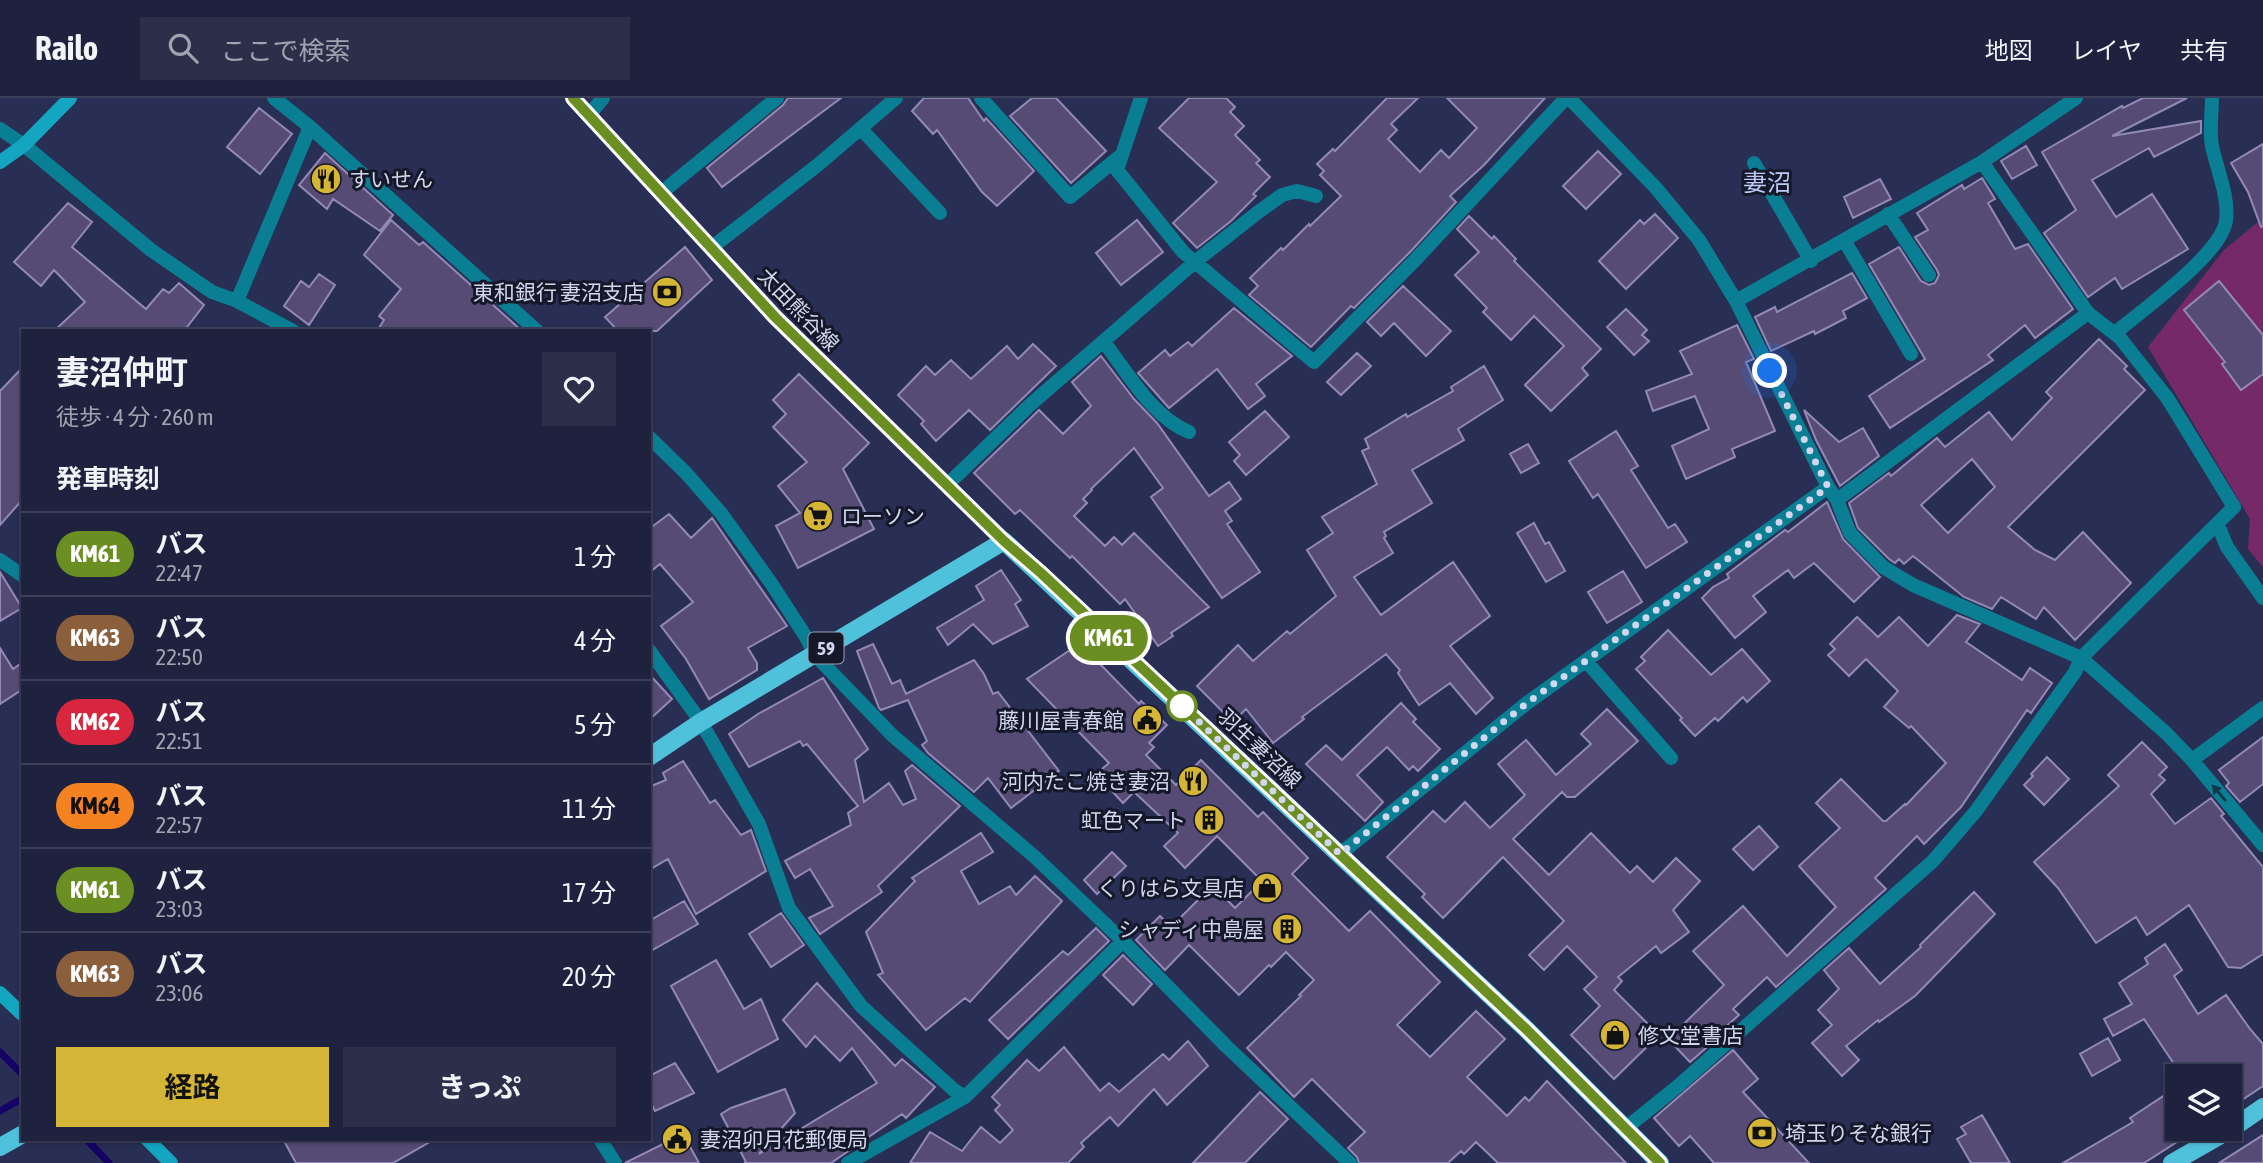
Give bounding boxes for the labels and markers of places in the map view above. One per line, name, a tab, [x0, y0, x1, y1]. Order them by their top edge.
restaurant icon: すいせん	[309, 162, 343, 196]
place label: すいせん	[349, 167, 433, 191]
bank icon: 東和銀行 妻沼支店	[650, 275, 684, 309]
place label: 東和銀行 妻沼支店	[473, 280, 644, 304]
supermarket icon: ローソン	[801, 499, 835, 533]
place label: ローソン	[841, 504, 925, 528]
unlabelled marker	[1167, 691, 1197, 721]
public building icon: 藤川屋青春館	[1130, 703, 1164, 737]
place label: 藤川屋青春館	[998, 708, 1124, 732]
restaurant icon: 河内たこ焼き妻沼	[1176, 764, 1210, 798]
place label: 河内たこ焼き妻沼	[1002, 769, 1170, 793]
building icon: 虹色マート	[1192, 803, 1226, 837]
place label: 虹色マート	[1081, 808, 1186, 832]
shop icon: くりはら文具店	[1250, 871, 1284, 905]
place label: くりはら文具店	[1097, 876, 1244, 900]
building icon: シャディ中島屋	[1270, 912, 1304, 946]
place label: シャディ中島屋	[1118, 917, 1264, 941]
shop icon: 修文堂書店	[1598, 1018, 1632, 1052]
place label: 修文堂書店	[1638, 1023, 1743, 1047]
bank icon: 埼玉りそな銀行	[1745, 1116, 1779, 1150]
place label: 埼玉りそな銀行	[1785, 1121, 1932, 1145]
public building icon: 妻沼卯月花郵便局	[660, 1122, 694, 1156]
place label: 妻沼卯月花郵便局	[700, 1127, 868, 1151]

